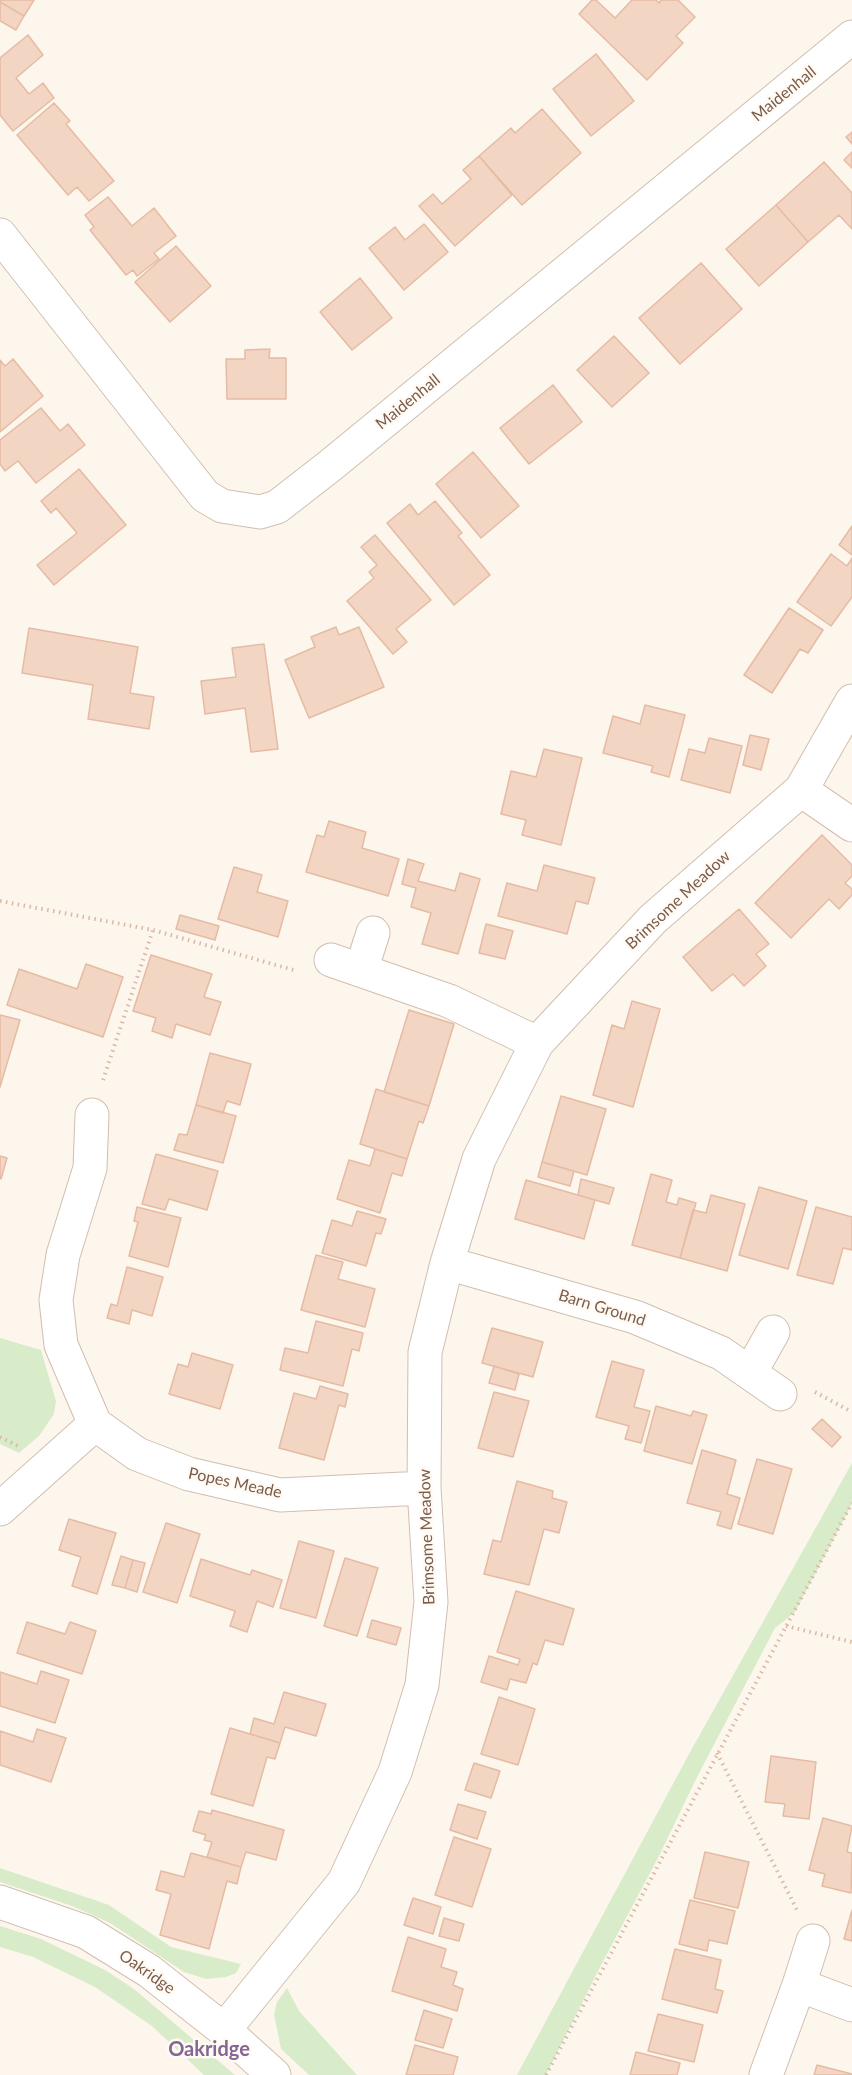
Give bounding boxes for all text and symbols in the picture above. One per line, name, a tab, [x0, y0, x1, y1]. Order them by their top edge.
street label: Maidenhall	[748, 62, 820, 126]
street label: Maidenhall	[372, 370, 444, 434]
street label: Brimsome Meadow	[622, 847, 734, 953]
street label: Barn Ground	[556, 1286, 648, 1330]
street label: Popes Meade	[186, 1464, 284, 1502]
street label: Brimsome Meadow	[415, 1469, 439, 1605]
street label: Oakridge	[115, 1946, 179, 1998]
district label: Oakridge	[168, 2038, 250, 2062]

